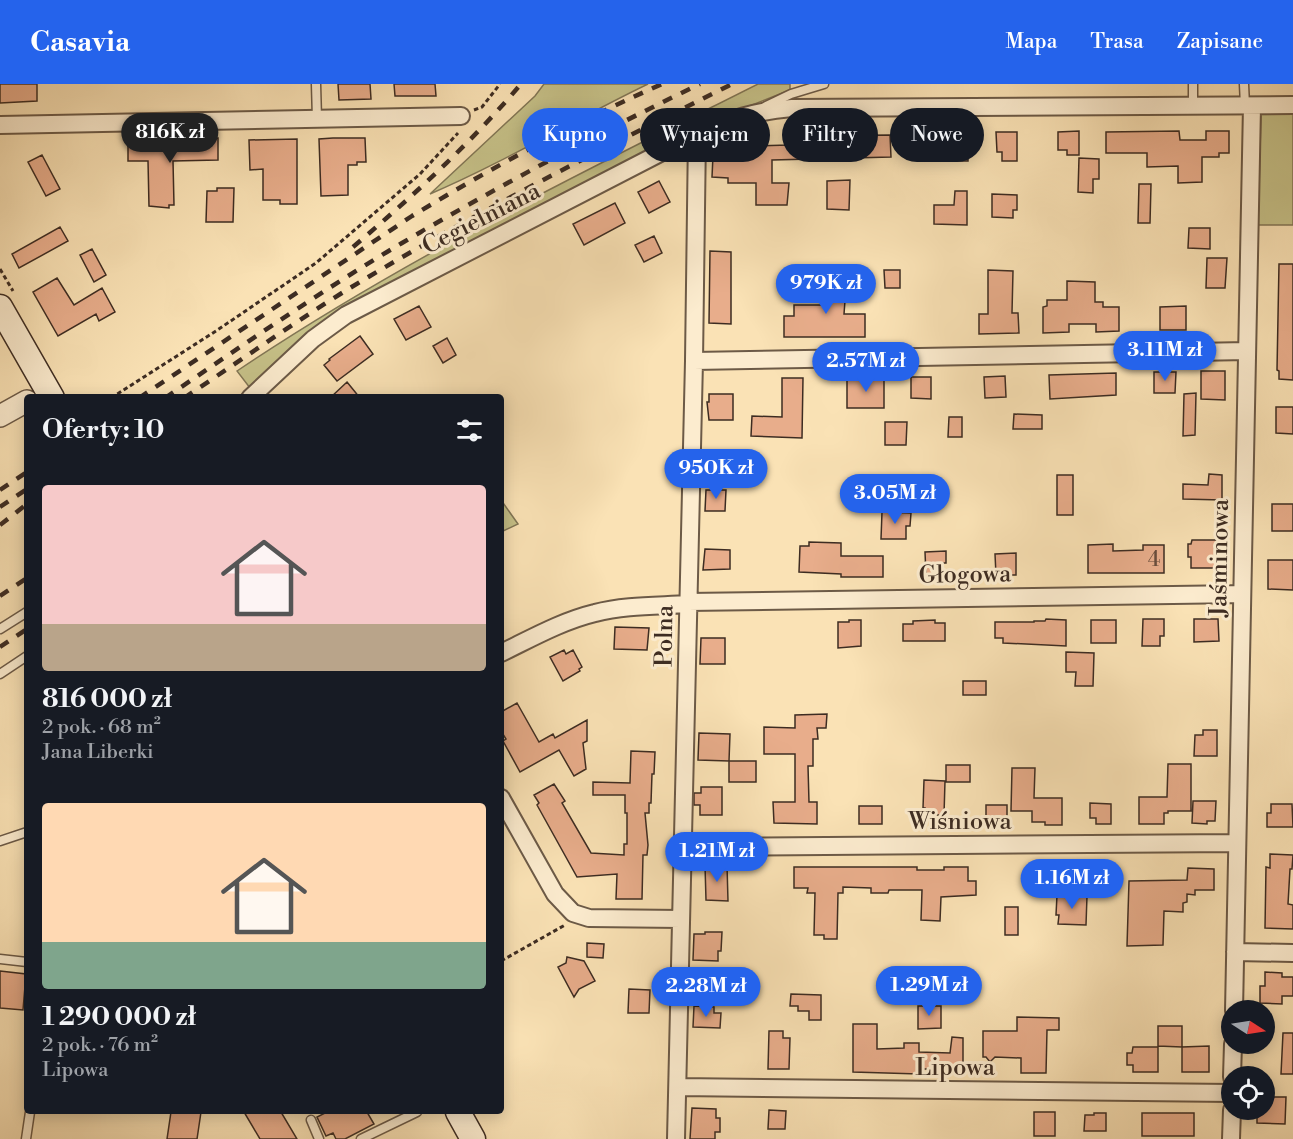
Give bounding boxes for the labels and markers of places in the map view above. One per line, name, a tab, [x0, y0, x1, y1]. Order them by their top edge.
pin: 816K zł	[115, 113, 225, 164]
pin: 979K zł	[771, 264, 881, 315]
pin: 3.11M zł	[1103, 331, 1227, 382]
pin: 2.57M zł	[804, 342, 928, 393]
pin: 950K zł	[661, 449, 771, 500]
pin: 3.05M zł	[833, 474, 957, 525]
pin: 1.21M zł	[655, 832, 779, 883]
pin: 1.16M zł	[1010, 859, 1134, 910]
pin: 1.29M zł	[867, 966, 991, 1017]
pin: 2.28M zł	[644, 967, 768, 1018]

